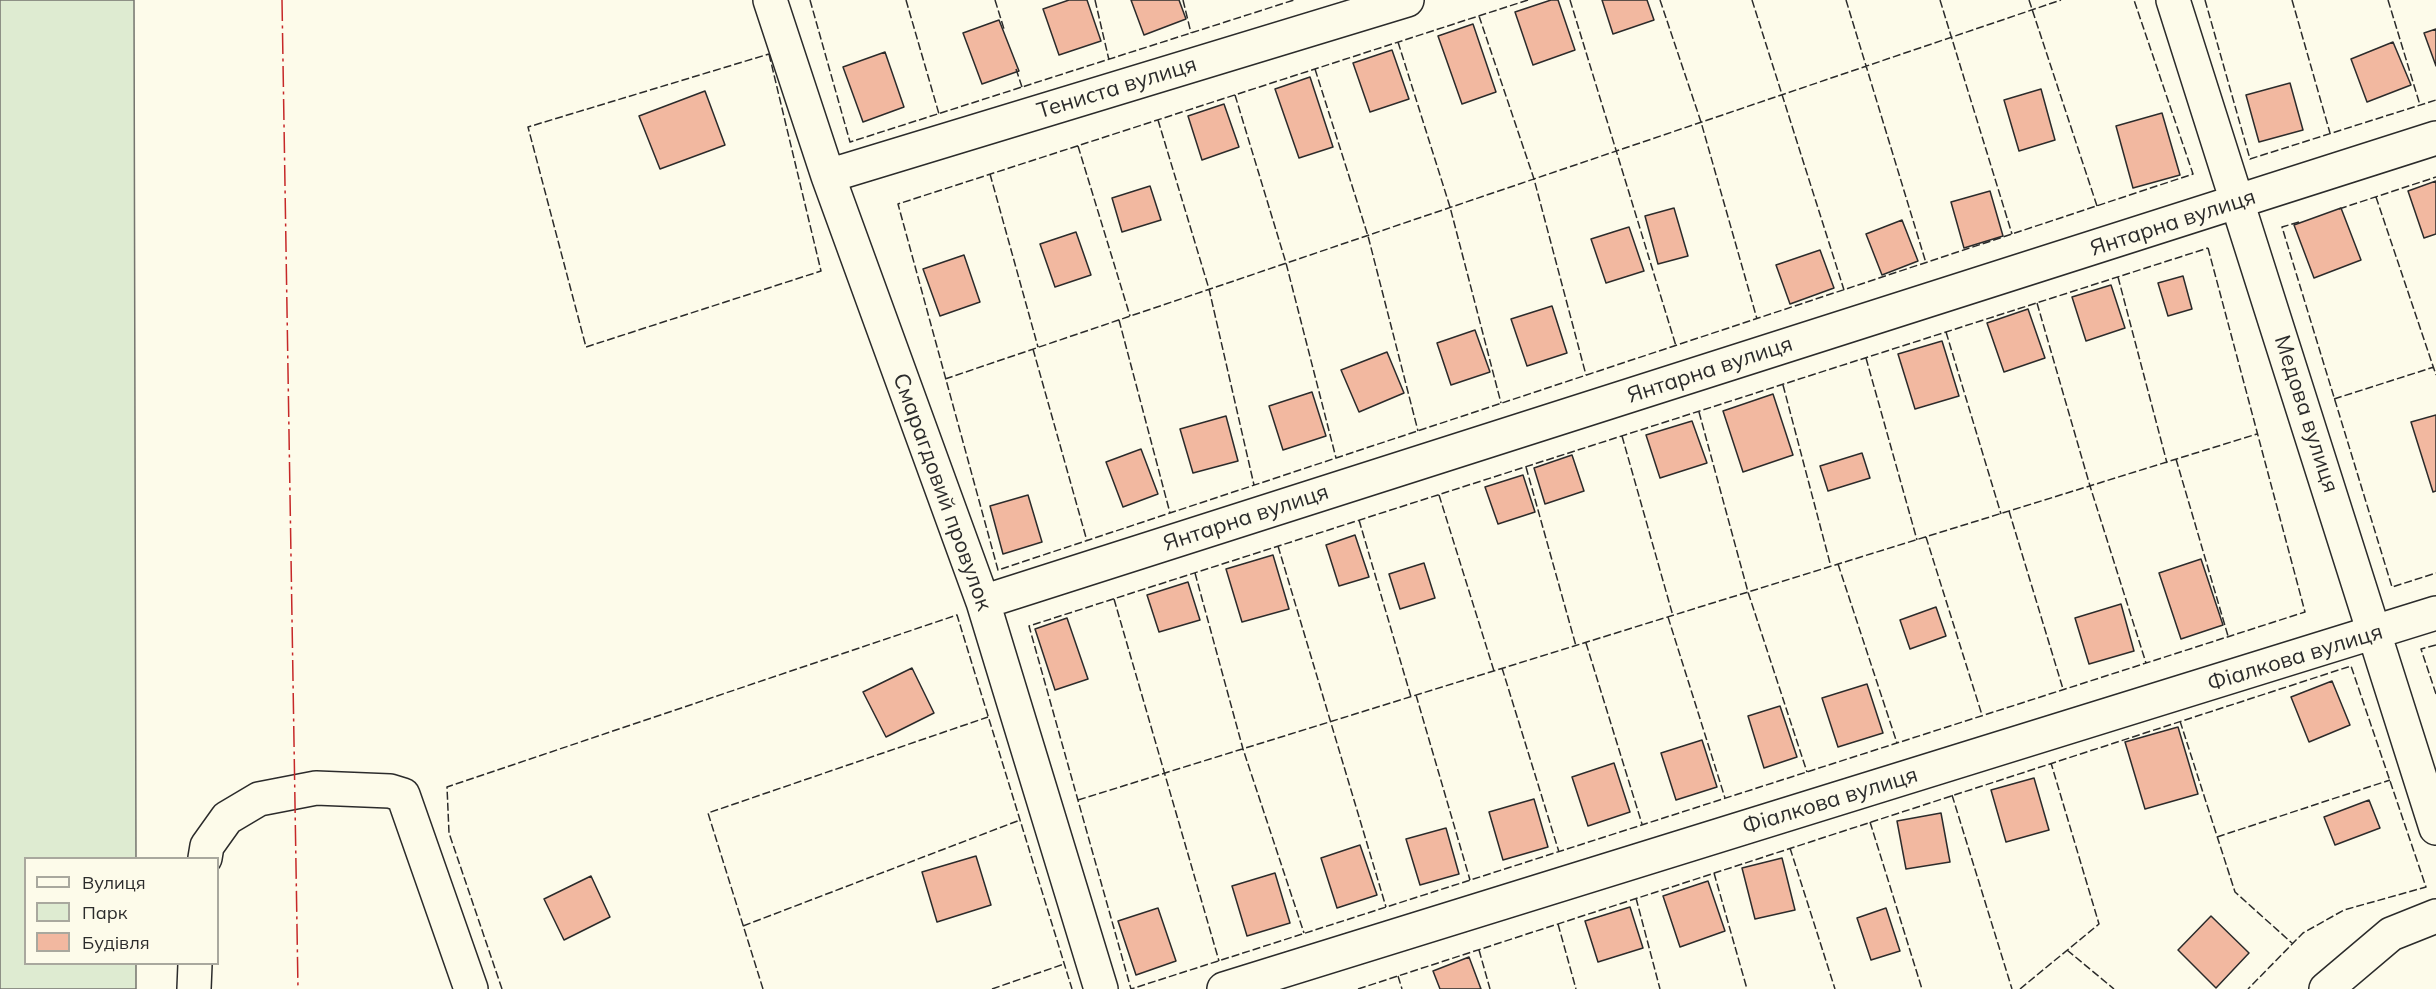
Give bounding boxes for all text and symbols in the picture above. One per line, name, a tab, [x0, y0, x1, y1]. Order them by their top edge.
street label: Тениста вулиця	[1034, 51, 1200, 125]
street label: Янтарна вулиця	[2087, 184, 2259, 262]
street label: Янтарна вулиця	[1624, 331, 1796, 409]
street label: Медова вулиця	[2268, 332, 2344, 496]
street label: Смарагдовий провулок	[887, 370, 997, 614]
street label: Янтарна вулиця	[1160, 479, 1332, 557]
street label: Фіалкова вулиця	[2204, 619, 2386, 697]
street label: Фіалкова вулиця	[1739, 762, 1921, 840]
legend	[24, 857, 219, 965]
text: Вулиця	[82, 871, 146, 894]
text: Парк	[82, 901, 127, 924]
text: Будівля	[82, 931, 150, 954]

